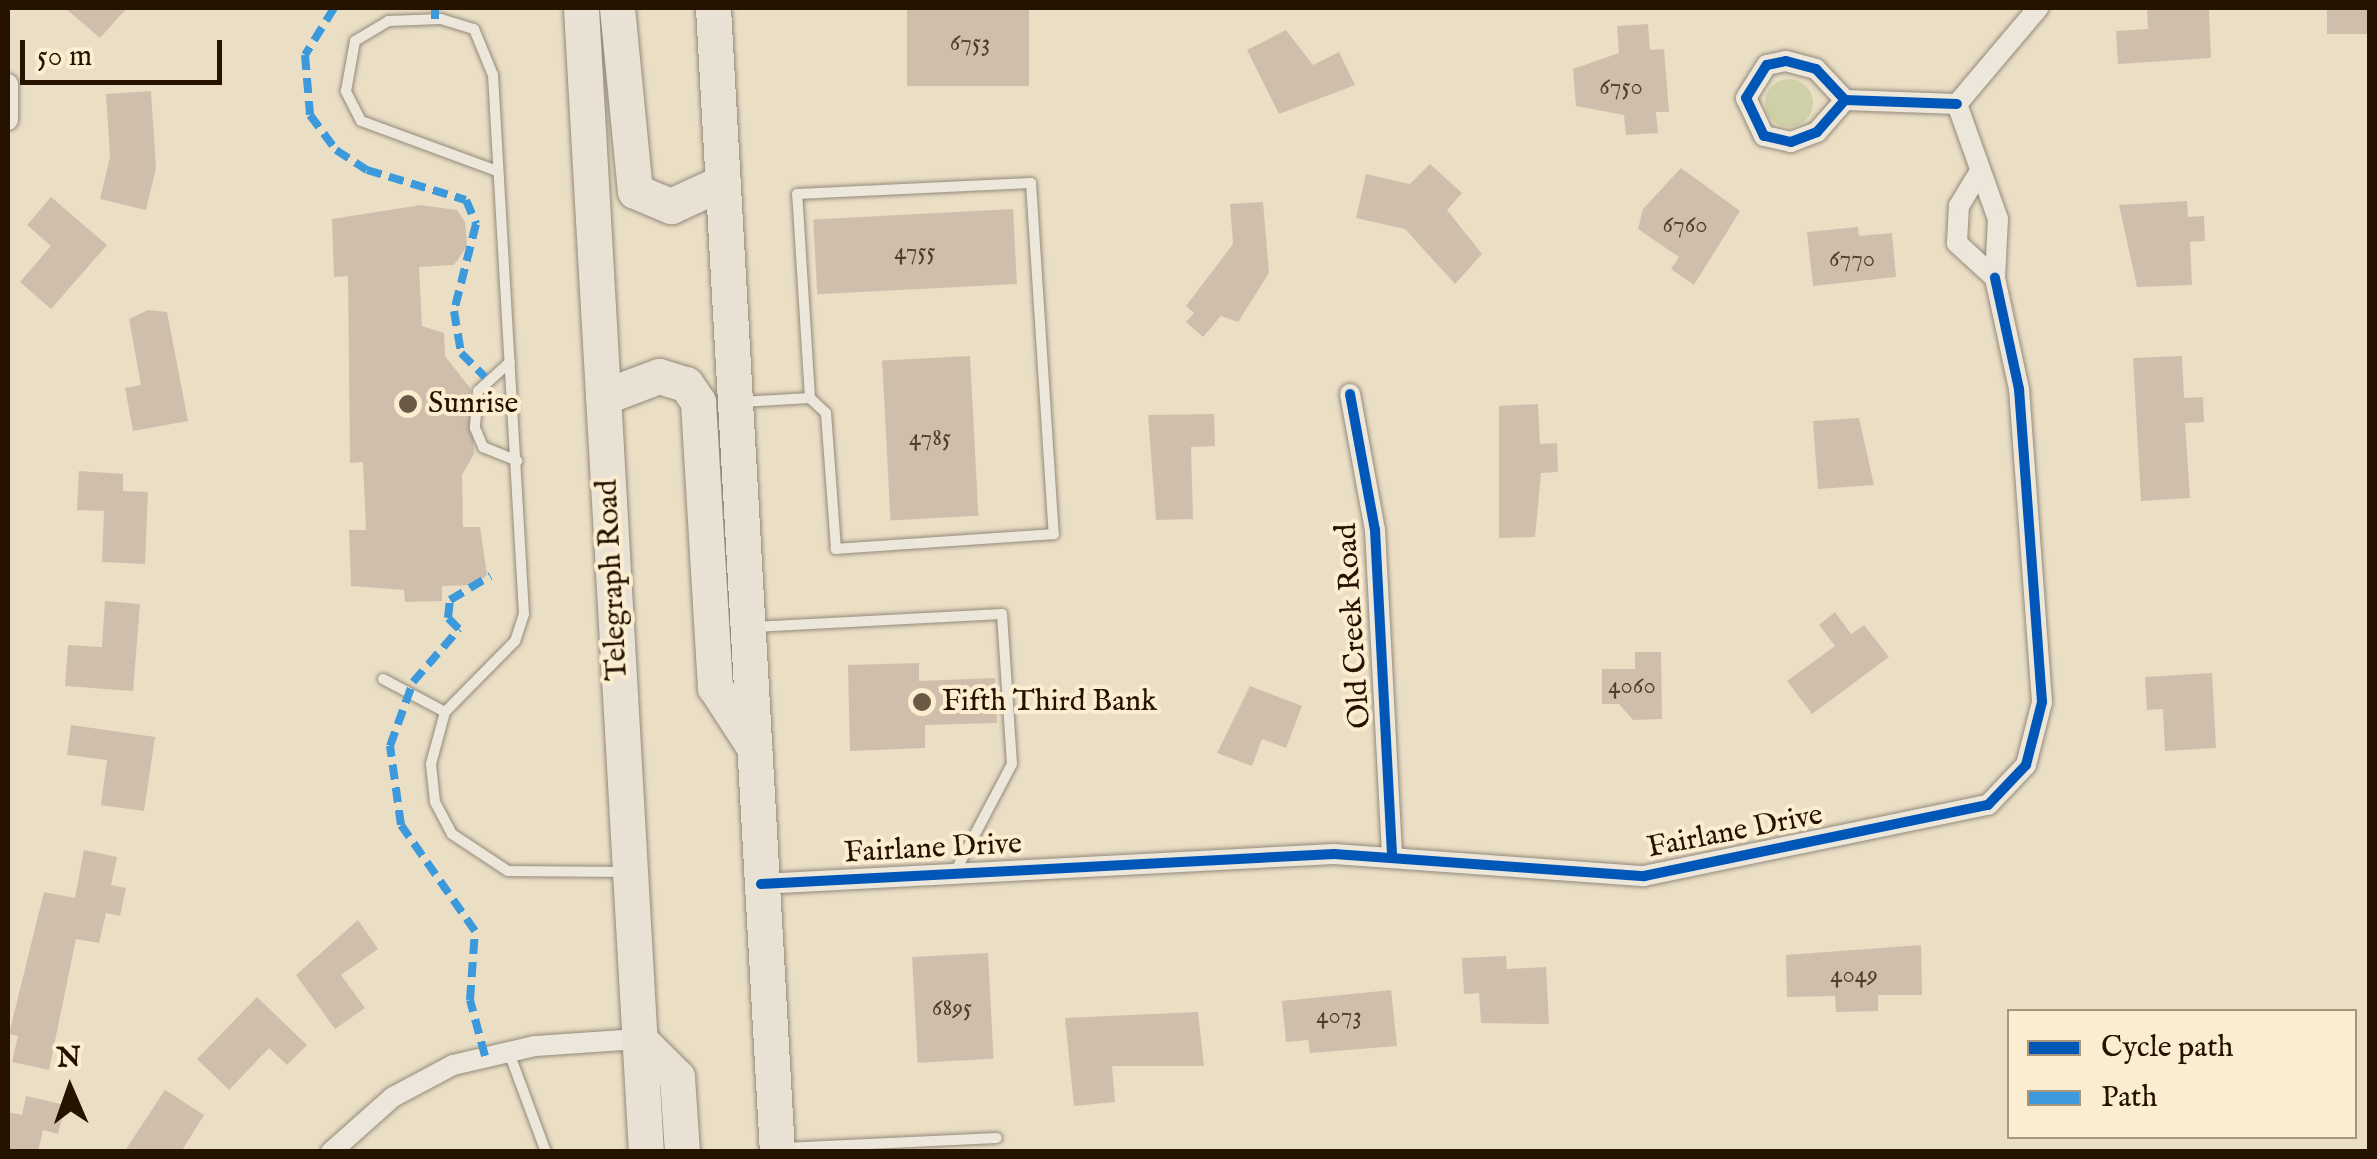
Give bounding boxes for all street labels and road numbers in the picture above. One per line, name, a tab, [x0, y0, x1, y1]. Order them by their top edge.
street label: Telegraph Road	[590, 478, 636, 682]
street label: Old Creek Road	[1329, 522, 1379, 730]
street label: Fairlane Drive	[1644, 797, 1826, 867]
street label: Fairlane Drive	[843, 826, 1023, 872]

